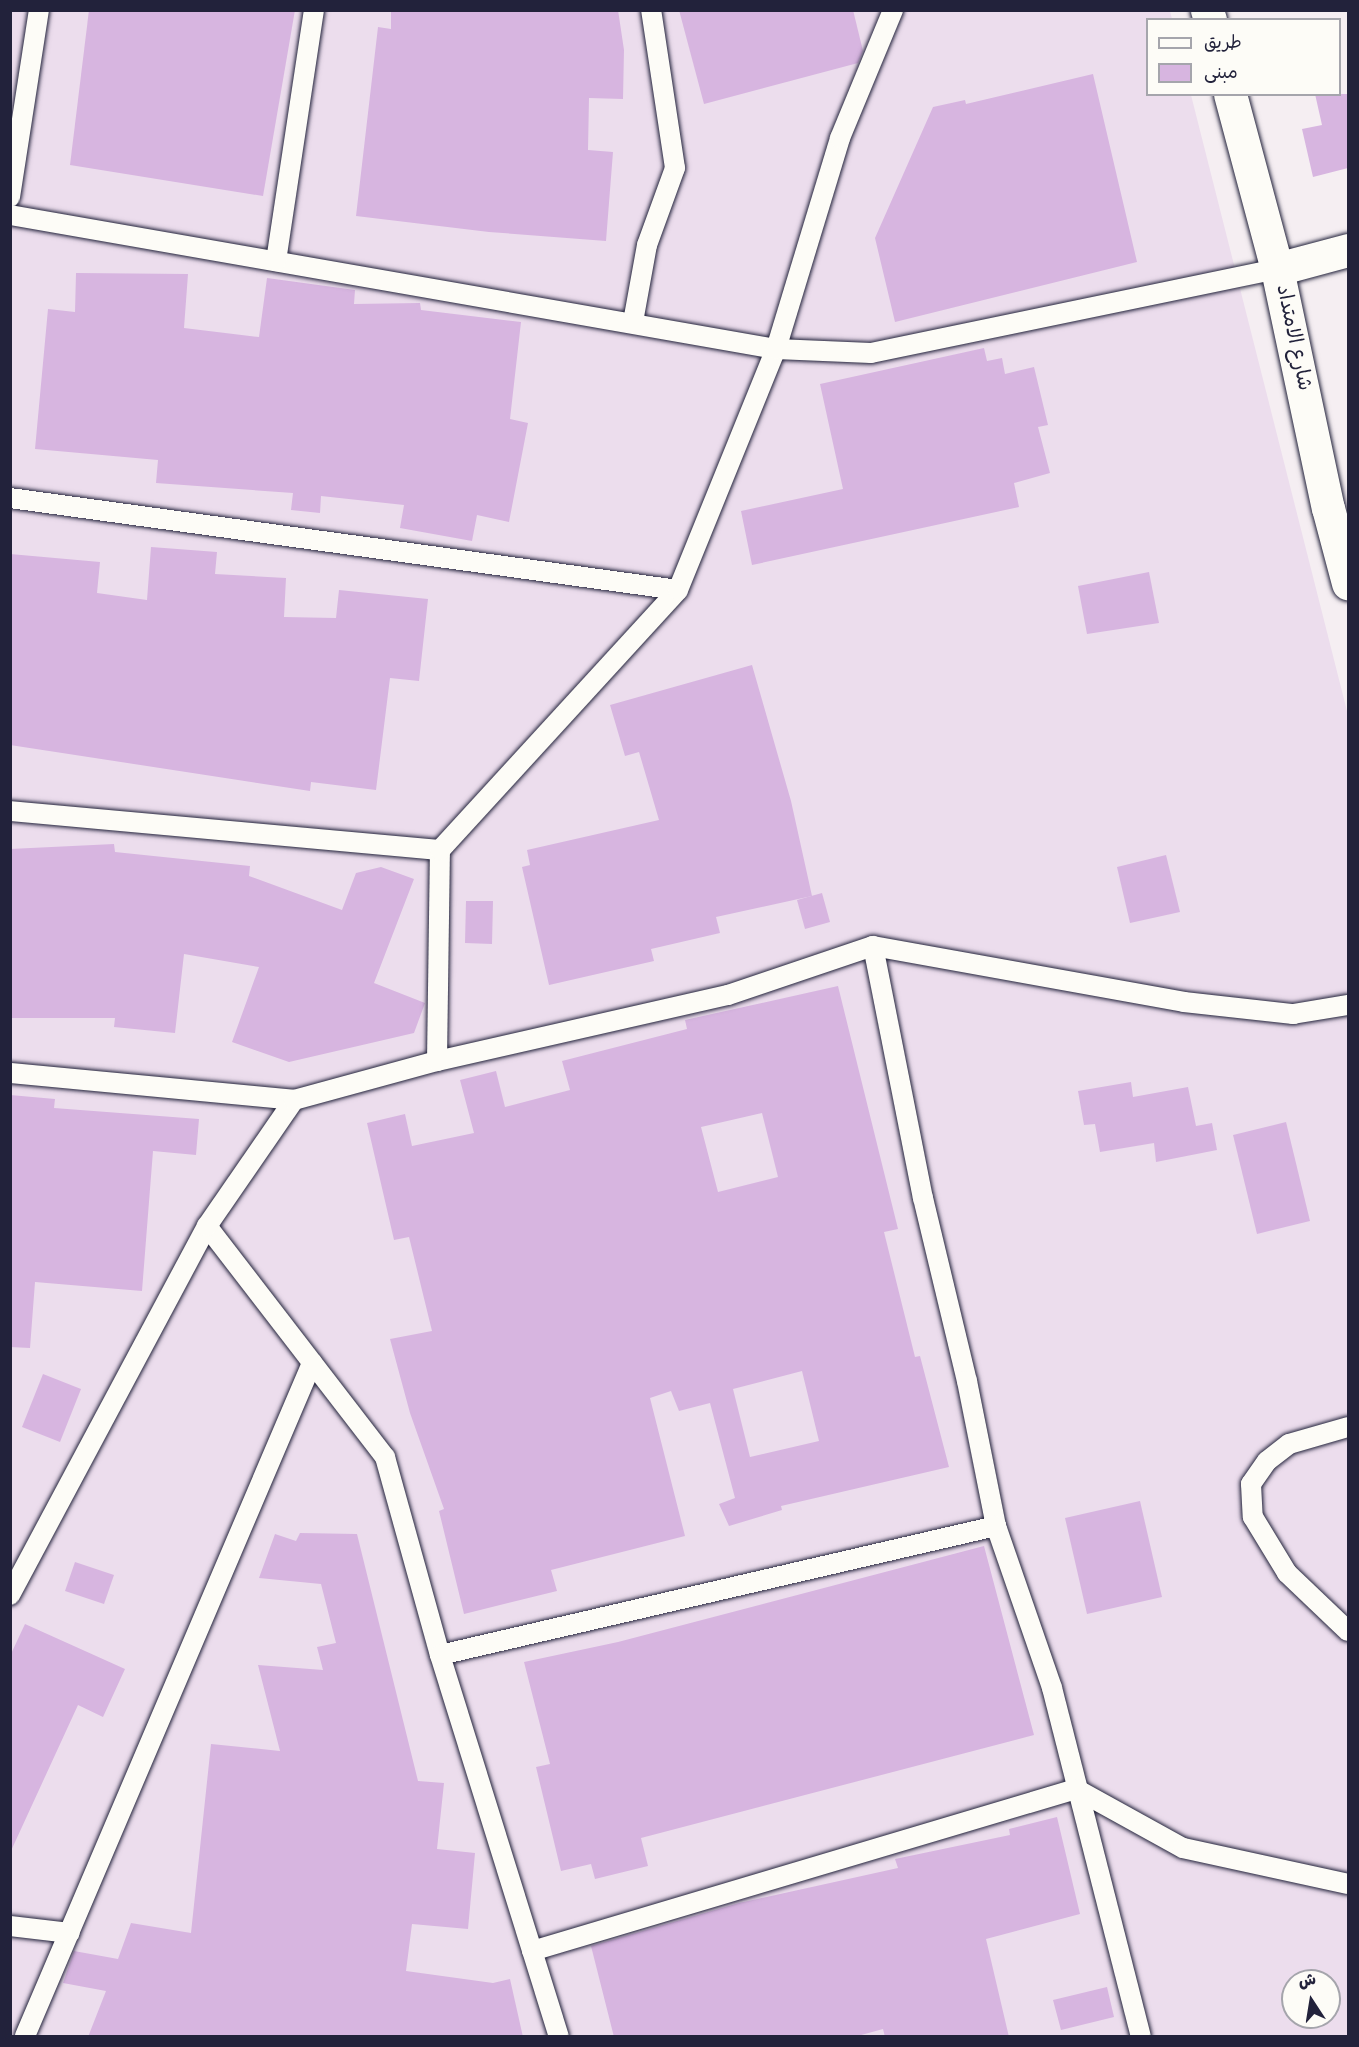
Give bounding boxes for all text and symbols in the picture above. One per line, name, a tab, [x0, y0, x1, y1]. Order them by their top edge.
legend	[1146, 18, 1341, 96]
text: طريق	[1204, 34, 1242, 55]
text: مبنى	[1204, 64, 1238, 85]
street label: شارع الامتداد	[1269, 283, 1315, 393]
north arrow	[1281, 1969, 1341, 2029]
text: ش	[1297, 1972, 1318, 1994]

